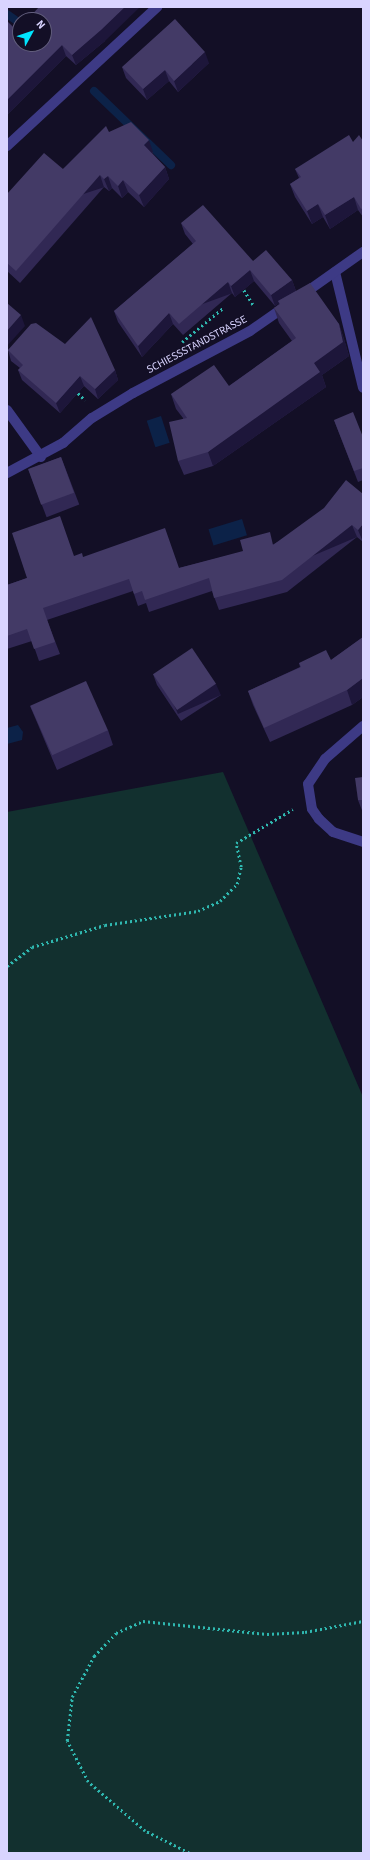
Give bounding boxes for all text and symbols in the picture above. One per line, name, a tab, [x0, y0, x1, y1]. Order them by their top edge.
north arrow	[12, 12, 52, 52]
text: N	[33, 17, 49, 32]
street label: SCHIESSSTANDSTRASSE	[145, 313, 249, 377]

